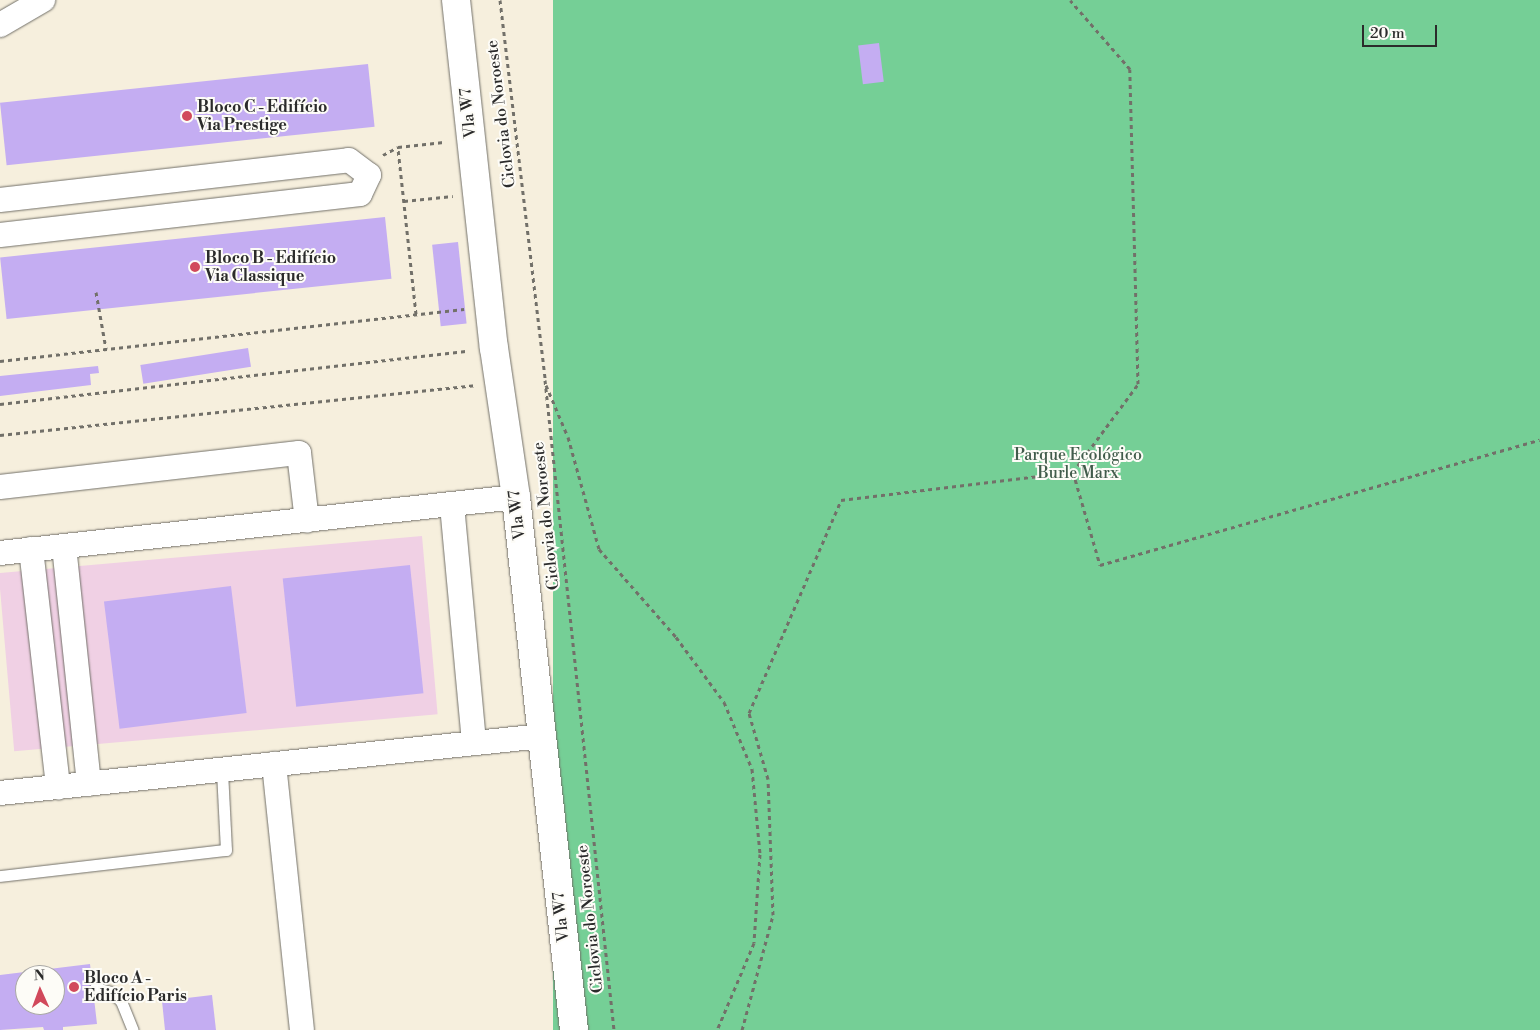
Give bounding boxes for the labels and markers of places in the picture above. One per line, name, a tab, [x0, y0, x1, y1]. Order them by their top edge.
place label: Bloco C - Edifício Via Prestige	[197, 97, 328, 135]
marker: Bloco C - Edifício Via Prestige	[181, 110, 193, 122]
place label: Bloco B - Edifício Via Classique	[205, 248, 336, 286]
marker: Bloco B - Edifício Via Classique	[189, 261, 201, 273]
place label: Bloco A - Edifício Paris	[84, 968, 187, 1006]
marker: Bloco A - Edifício Paris	[68, 981, 80, 993]

